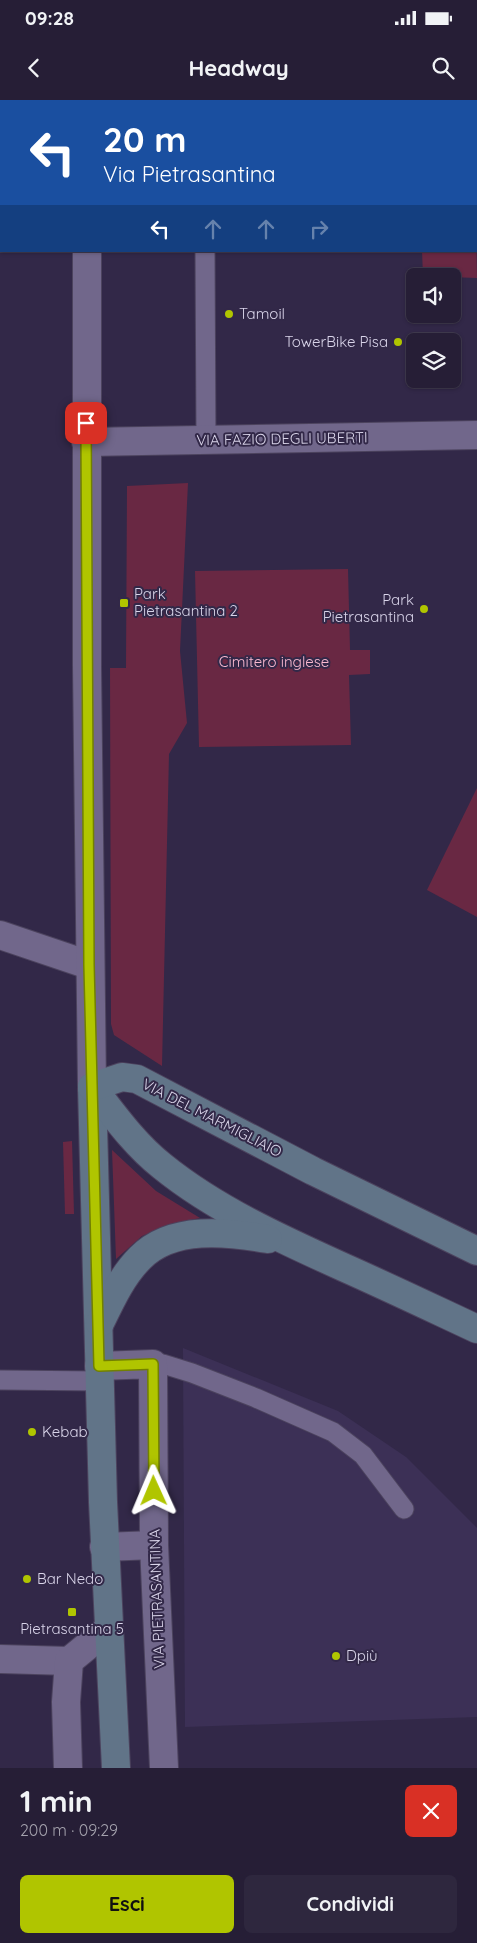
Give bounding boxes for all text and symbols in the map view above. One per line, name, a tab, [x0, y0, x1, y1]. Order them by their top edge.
text: 09:28	[25, 6, 74, 30]
icon: back	[20, 54, 48, 82]
text: Headway	[188, 54, 289, 82]
icon: search	[429, 54, 457, 82]
text: 20 m	[103, 117, 186, 161]
icon: left	[20, 120, 85, 185]
text: Via Pietrasantina	[103, 160, 276, 188]
icon: left	[146, 215, 174, 243]
icon: ahead	[199, 215, 227, 243]
icon: ahead	[252, 215, 280, 243]
icon: right	[305, 215, 333, 243]
map controls	[406, 268, 461, 388]
button: sound	[406, 268, 461, 323]
place label: Tamoil	[239, 304, 285, 323]
marker: Tamoil	[223, 308, 235, 320]
place label: TowerBike Pisa	[285, 332, 388, 351]
button: layers	[406, 333, 461, 388]
marker: TowerBike Pisa	[392, 336, 404, 348]
pin	[65, 402, 107, 444]
icon: arrive	[72, 409, 100, 437]
street label: VIA FAZIO DEGLI UBERTI	[196, 428, 368, 449]
place label: Park Pietrasantina 2	[134, 584, 238, 620]
place label: Park Pietrasantina	[323, 590, 414, 626]
marker: Park Pietrasantina 2	[118, 597, 130, 609]
marker: Park Pietrasantina	[418, 603, 430, 615]
park label: Cimitero inglese	[219, 652, 329, 671]
street label: VIA DEL MARMIGLIAIO	[139, 1074, 285, 1161]
place label: Kebab	[42, 1422, 88, 1441]
marker: Kebab	[26, 1426, 38, 1438]
position arrow	[127, 1464, 179, 1516]
street label: VIA PIETRASANTINA	[145, 1528, 168, 1669]
place label: Bar Nedo	[37, 1569, 103, 1588]
marker: Bar Nedo	[21, 1573, 33, 1585]
marker: Pietrasantina 5	[66, 1606, 78, 1618]
place label: Pietrasantina 5	[20, 1619, 124, 1638]
place label: Dpiù	[346, 1646, 378, 1665]
marker: Dpiù	[330, 1650, 342, 1662]
text: 1 min	[20, 1782, 93, 1820]
button: close	[405, 1785, 457, 1837]
text: 200 m · 09:29	[20, 1820, 118, 1840]
button: Esci	[20, 1875, 234, 1933]
button: Condividi	[244, 1875, 457, 1933]

